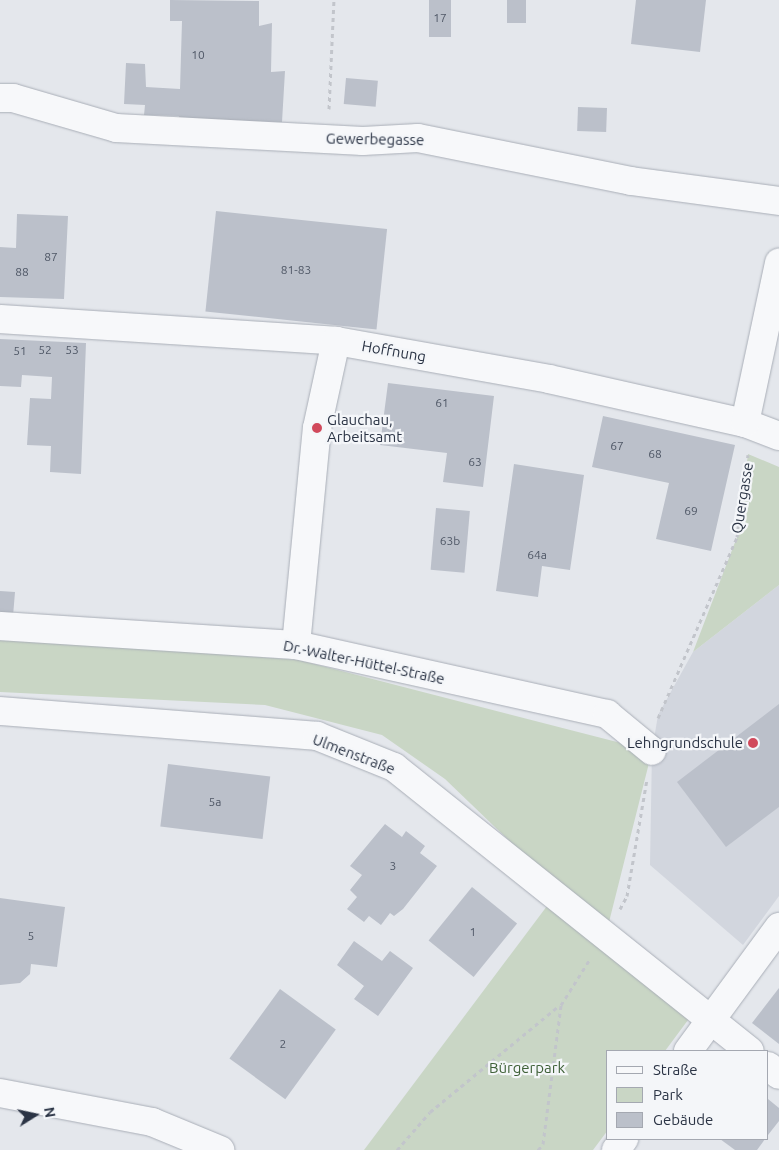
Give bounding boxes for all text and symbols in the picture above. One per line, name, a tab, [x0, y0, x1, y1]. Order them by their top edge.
house number: 17	[433, 11, 447, 25]
house number: 10	[191, 48, 205, 62]
street label: Gewerbegasse	[326, 129, 424, 149]
house number: 87	[44, 250, 58, 264]
house number: 81-83	[281, 263, 311, 277]
house number: 88	[15, 265, 29, 279]
street label: Hoffnung	[360, 336, 428, 366]
house number: 52	[38, 343, 52, 357]
house number: 53	[65, 343, 79, 357]
house number: 51	[13, 344, 27, 358]
house number: 61	[435, 396, 449, 410]
place label: Glauchau, Arbeitsamt	[327, 410, 402, 445]
marker: Glauchau, Arbeitsamt	[311, 422, 323, 434]
house number: 67	[610, 439, 624, 453]
house number: 68	[648, 447, 662, 461]
house number: 63	[468, 455, 482, 469]
street label: Quergasse	[727, 461, 757, 535]
house number: 69	[684, 504, 698, 518]
house number: 63b	[440, 534, 460, 548]
house number: 64a	[527, 548, 547, 562]
street label: Dr.-Walter-Hüttel-Straße	[282, 636, 446, 688]
street label: Ulmenstraße	[310, 730, 398, 778]
place label: Lehngrundschule	[627, 734, 743, 752]
marker: Lehngrundschule	[747, 737, 759, 749]
house number: 5a	[209, 795, 221, 809]
house number: 3	[390, 859, 396, 873]
house number: 1	[470, 925, 476, 939]
house number: 5	[28, 929, 34, 943]
house number: 2	[280, 1037, 286, 1051]
legend	[606, 1050, 769, 1140]
park label: Bürgerpark	[489, 1059, 565, 1077]
text: Straße	[653, 1061, 697, 1078]
text: Park	[653, 1086, 683, 1103]
north arrow	[10, 1090, 60, 1140]
text: N	[41, 1106, 59, 1119]
text: Gebäude	[653, 1111, 713, 1128]

